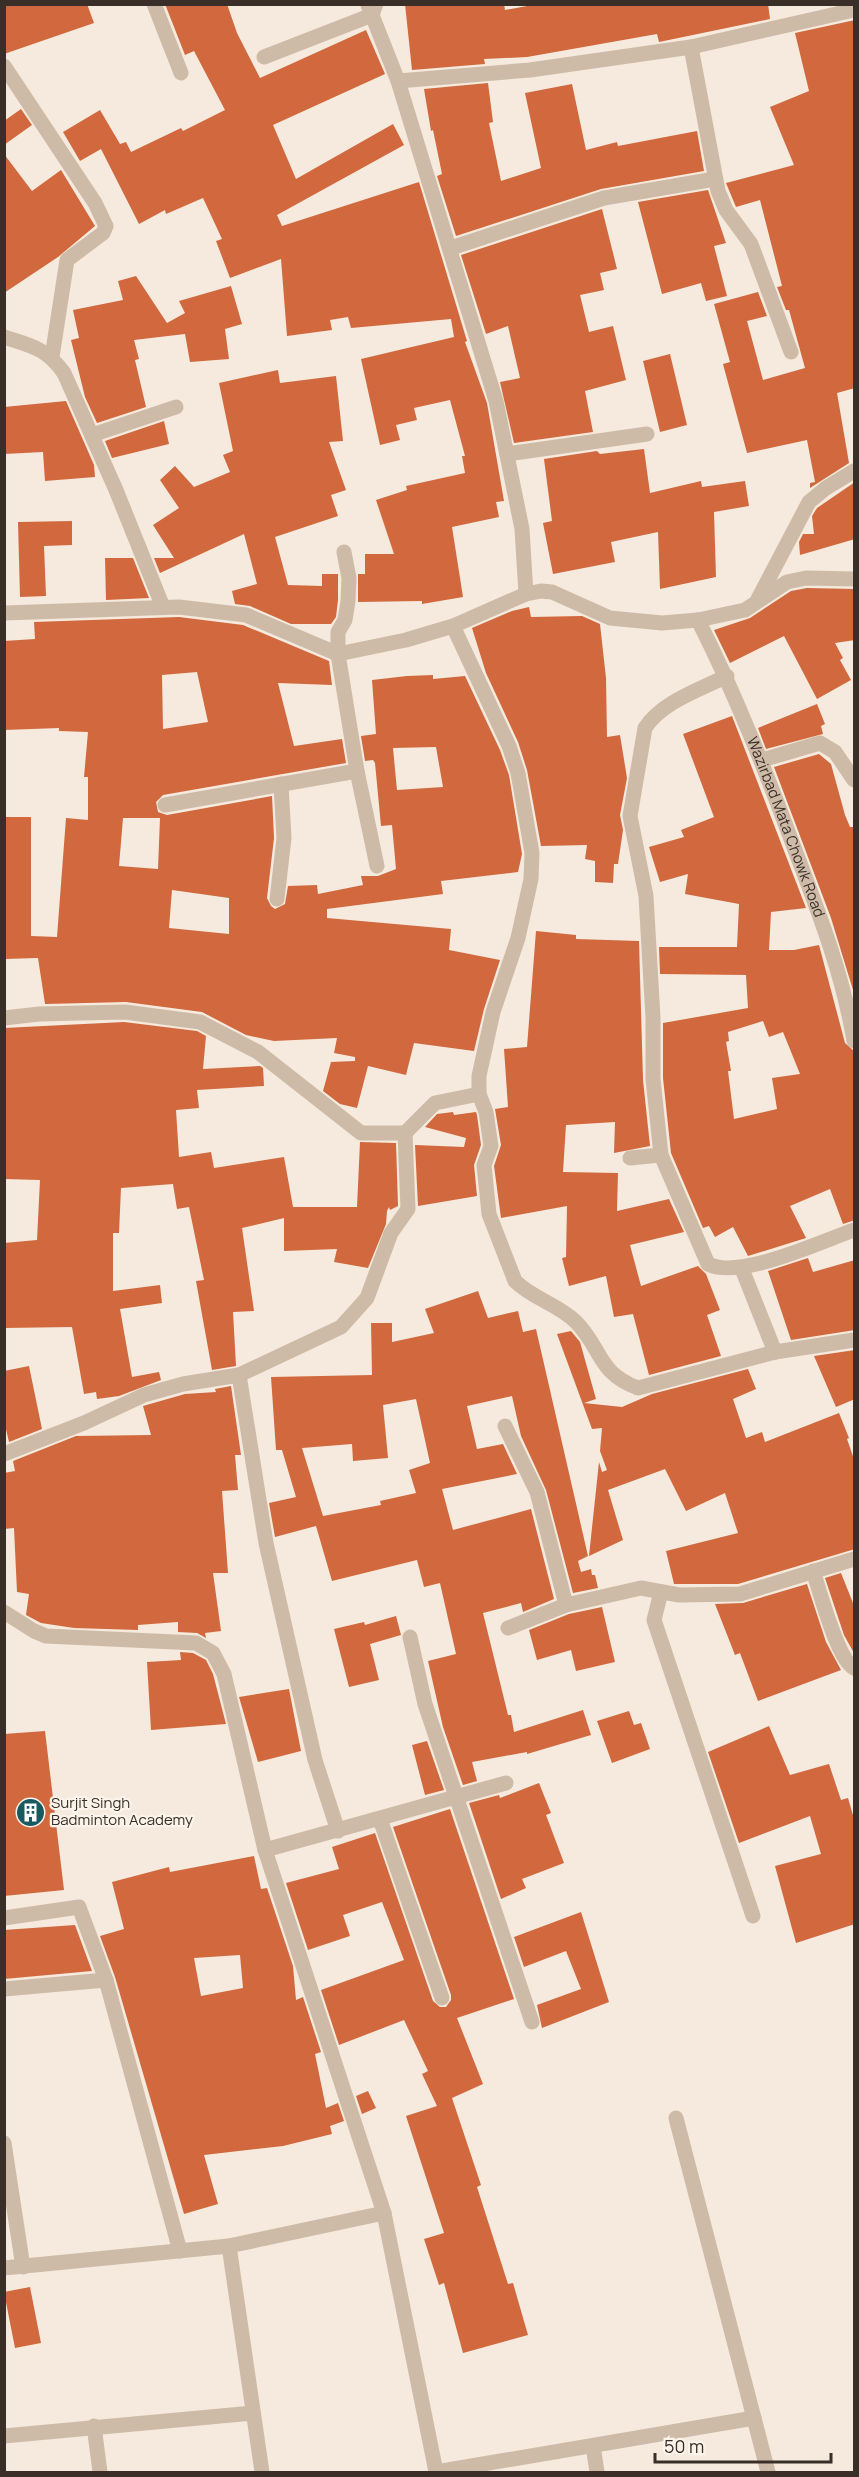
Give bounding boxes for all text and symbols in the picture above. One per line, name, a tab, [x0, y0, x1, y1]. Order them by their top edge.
street label: Wazirbad Mata Chowk Road	[742, 733, 830, 920]
place label: Surjit Singh Badminton Academy	[51, 1792, 193, 1830]
building icon: Surjit Singh Badminton Academy	[14, 1796, 46, 1828]
scale bar	[655, 2426, 830, 2464]
text: 50 m	[664, 2434, 704, 2458]

